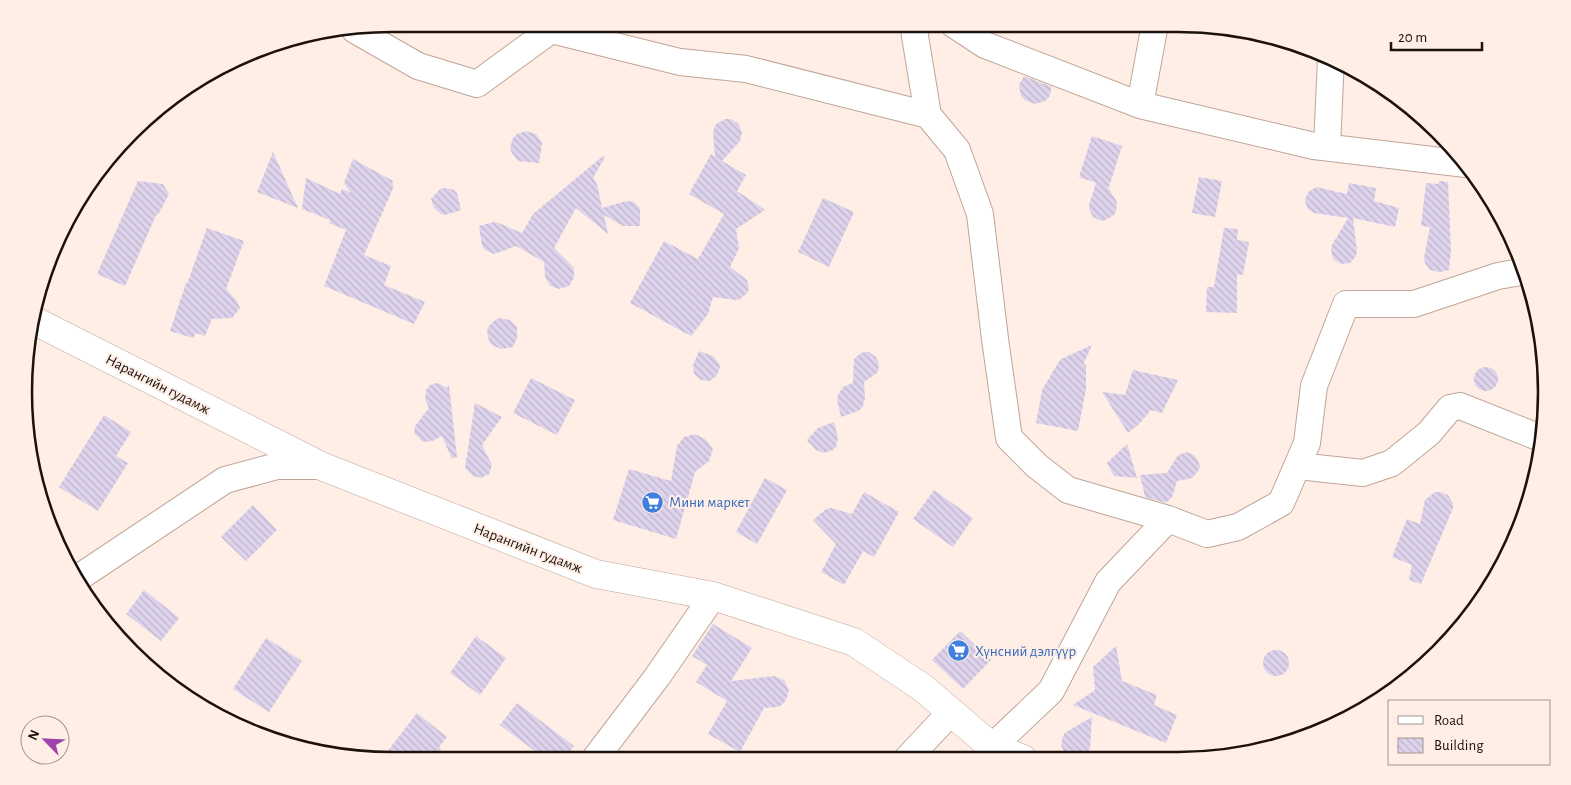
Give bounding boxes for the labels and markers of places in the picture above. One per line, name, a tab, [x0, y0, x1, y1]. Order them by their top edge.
supermarket icon: Мини маркет	[641, 490, 665, 514]
place label: Мини маркет	[669, 495, 750, 510]
supermarket icon: Хүнсний дэлгүүр	[947, 639, 971, 663]
place label: Хүнсний дэлгүүр	[975, 644, 1076, 659]

